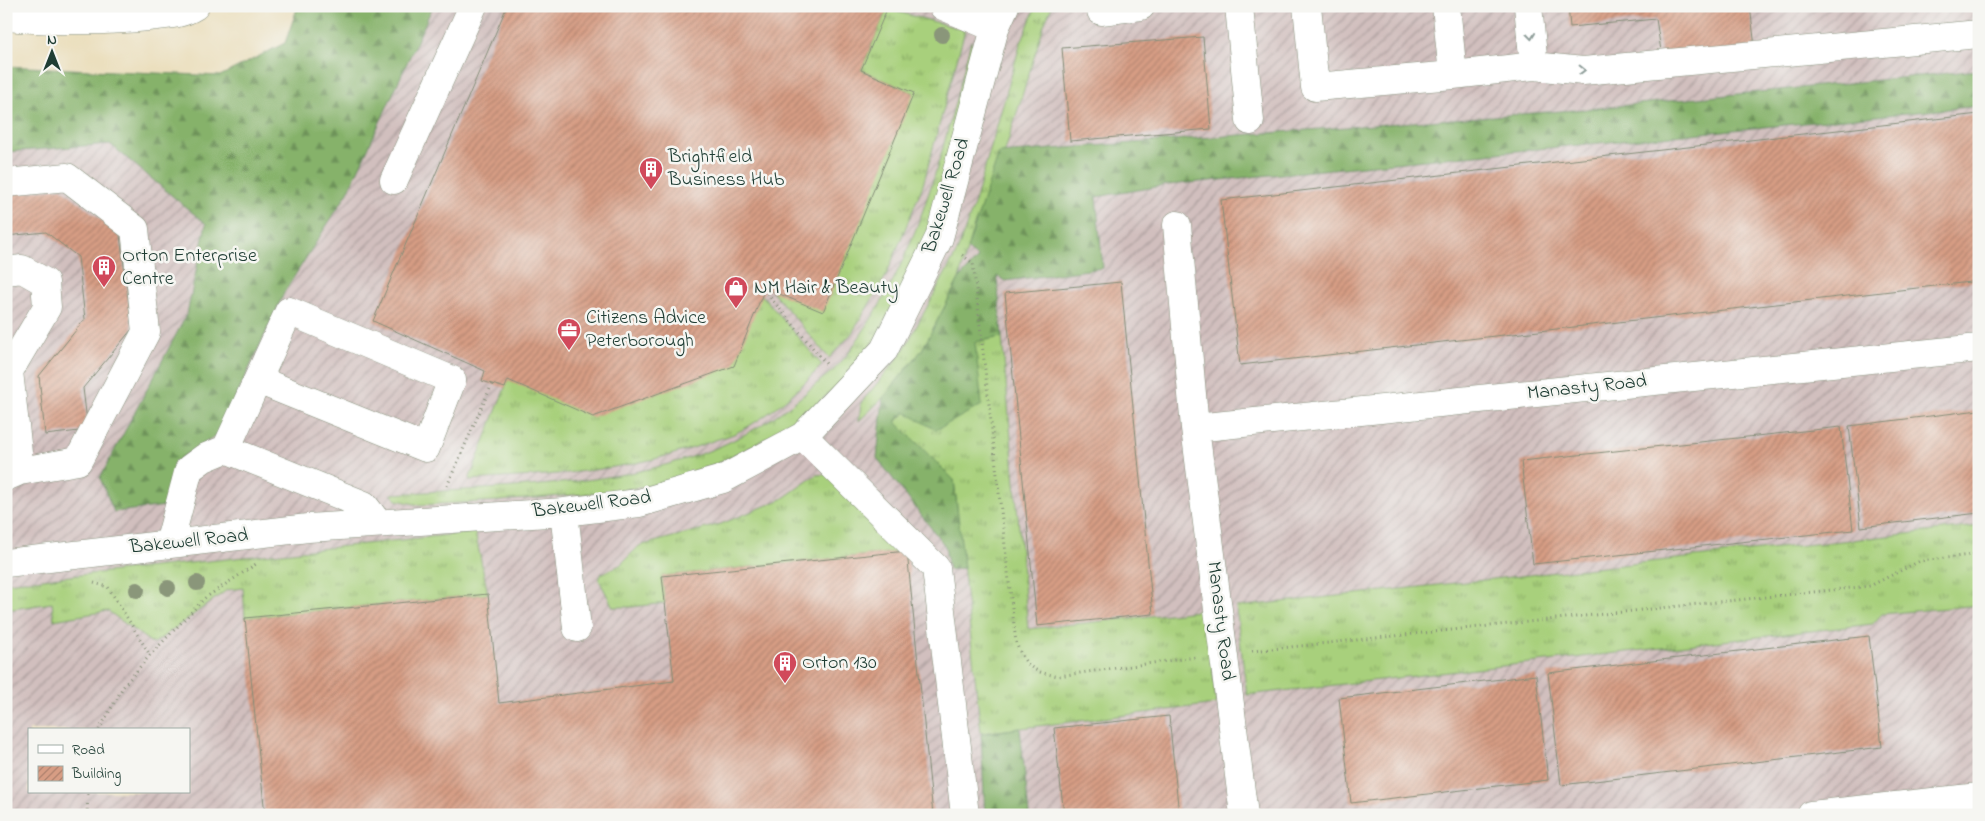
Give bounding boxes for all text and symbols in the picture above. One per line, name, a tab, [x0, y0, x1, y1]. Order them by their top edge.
north arrow	[28, 28, 78, 78]
text: N	[47, 30, 57, 51]
one-way arrow	[1525, 32, 1536, 40]
one-way arrow	[1579, 65, 1587, 76]
street label: Bakewell Road	[915, 135, 978, 258]
place label: Brightfield Business Hub	[667, 143, 785, 195]
building icon: Brightfield Business Hub	[638, 156, 664, 190]
place label: Orton Enterprise Centre	[122, 242, 257, 294]
building icon: Orton Enterprise Centre	[91, 254, 117, 288]
place label: NM Hair & Beauty	[754, 274, 898, 303]
shop icon: NM Hair & Beauty	[723, 275, 749, 309]
place label: Citizens Advice Peterborough	[586, 304, 706, 357]
office icon: Citizens Advice Peterborough	[556, 317, 582, 351]
street label: Manasty Road	[1526, 367, 1648, 409]
street label: Bakewell Road	[530, 483, 653, 527]
street label: Bakewell Road	[127, 521, 250, 563]
street label: Manasty Road	[1198, 560, 1242, 682]
place label: Orton 130	[802, 649, 877, 678]
building icon: Orton 130	[772, 650, 798, 684]
legend	[28, 728, 190, 794]
text: Road	[72, 739, 105, 761]
text: Building	[71, 763, 121, 786]

